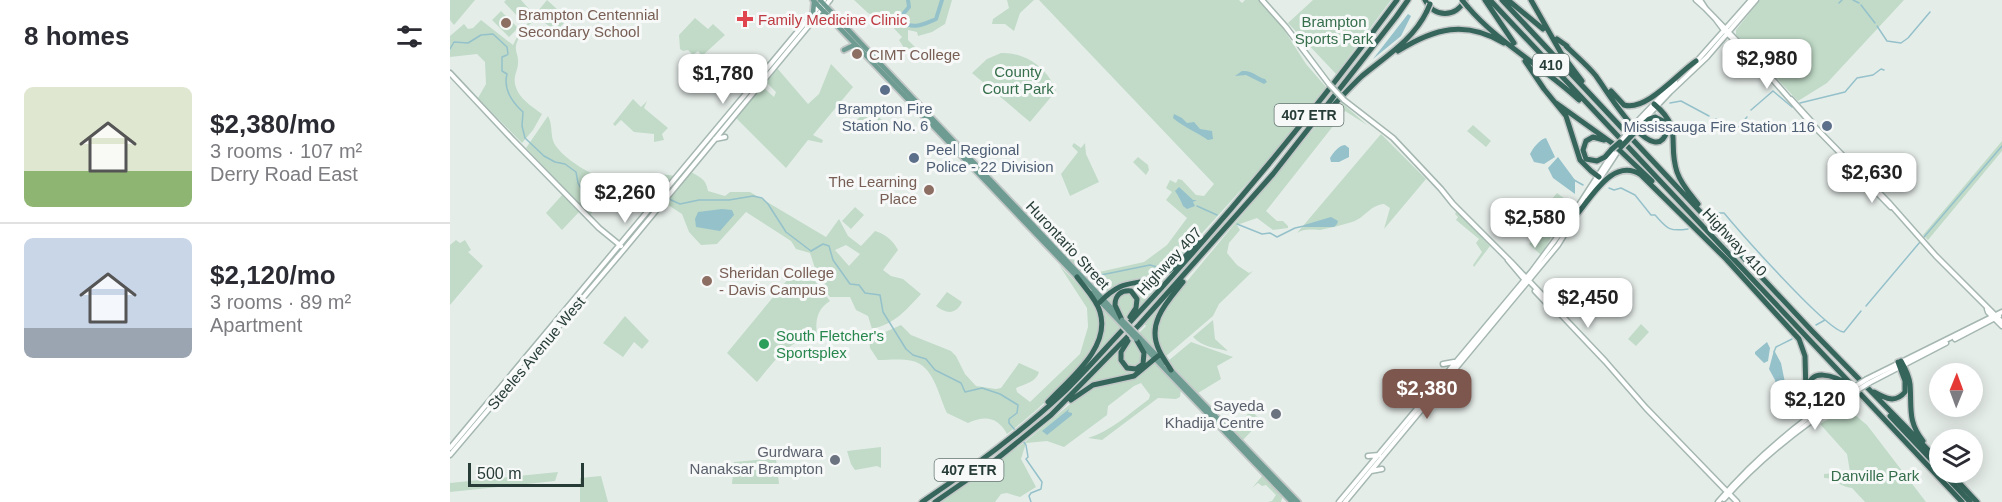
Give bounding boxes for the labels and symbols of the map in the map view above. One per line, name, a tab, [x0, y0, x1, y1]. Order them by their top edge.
place label: Brampton Centennial Secondary School	[518, 6, 659, 40]
marker: Family Medicine Clinic	[736, 10, 754, 28]
place label: Family Medicine Clinic	[758, 11, 908, 28]
park label: Brampton Sports Park	[1295, 13, 1374, 47]
marker: Brampton Centennial Secondary School	[499, 16, 513, 30]
pin: $2,980	[1718, 39, 1816, 90]
place label: CIMT College	[869, 46, 960, 63]
marker: CIMT College	[850, 47, 864, 61]
pin: $1,780	[674, 54, 772, 105]
road number: 410	[1533, 54, 1569, 76]
park label: County Court Park	[982, 63, 1054, 97]
marker: Brampton Fire Station No. 6	[878, 83, 892, 97]
place label: Brampton Fire Station No. 6	[837, 100, 933, 134]
road number: 407 ETR	[1274, 104, 1344, 126]
place label: Mississauga Fire Station 116	[1624, 118, 1815, 135]
marker: Mississauga Fire Station 116	[1820, 119, 1834, 133]
place label: Peel Regional Police - 22 Division	[926, 141, 1054, 175]
marker: Peel Regional Police - 22 Division	[907, 151, 921, 165]
pin: $2,630	[1823, 153, 1921, 204]
pin: $2,260	[576, 173, 674, 224]
place label: The Learning Place	[829, 173, 917, 207]
marker: The Learning Place	[922, 183, 936, 197]
street label: Hurontario Street	[1023, 197, 1114, 293]
pin: $2,580	[1486, 198, 1584, 249]
street label: Highway 410	[1699, 204, 1771, 280]
street label: Highway 407	[1133, 223, 1205, 299]
place label: Sheridan College - Davis Campus	[719, 264, 834, 298]
marker: Sheridan College - Davis Campus	[700, 274, 714, 288]
pin: $2,450	[1539, 278, 1637, 329]
street label: Steeles Avenue West	[484, 292, 589, 413]
place label: South Fletcher's Sportsplex	[776, 327, 884, 361]
marker: South Fletcher's Sportsplex	[757, 337, 771, 351]
north arrow	[1929, 363, 1983, 417]
pin: $2,380	[1378, 369, 1476, 420]
pin: $2,120	[1766, 380, 1864, 431]
place label: Sayeda Khadija Centre	[1165, 397, 1265, 431]
marker: Sayeda Khadija Centre	[1269, 407, 1283, 421]
place label: Gurdwara Nanaksar Brampton	[690, 443, 824, 477]
marker: Gurdwara Nanaksar Brampton	[828, 453, 842, 467]
road number: 407 ETR	[934, 459, 1004, 481]
scale bar	[468, 460, 584, 488]
park label: Danville Park	[1831, 467, 1920, 484]

